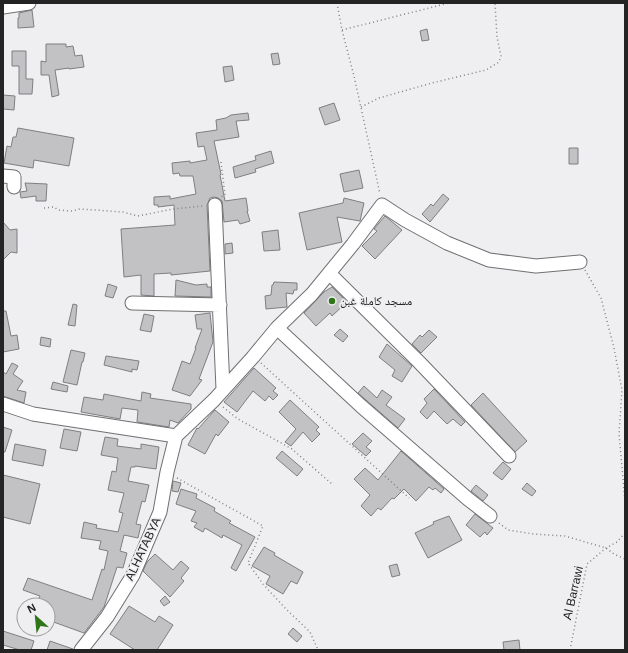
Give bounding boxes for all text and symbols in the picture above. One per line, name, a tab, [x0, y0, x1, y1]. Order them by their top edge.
place label: مسجد كاملة غبن	[340, 294, 412, 308]
marker: مسجد كاملة غبن	[327, 296, 337, 306]
street label: ALHATABYA	[122, 515, 164, 583]
street label: Al Barrawi	[560, 565, 586, 621]
north arrow	[16, 597, 56, 637]
text: N	[25, 601, 38, 615]

